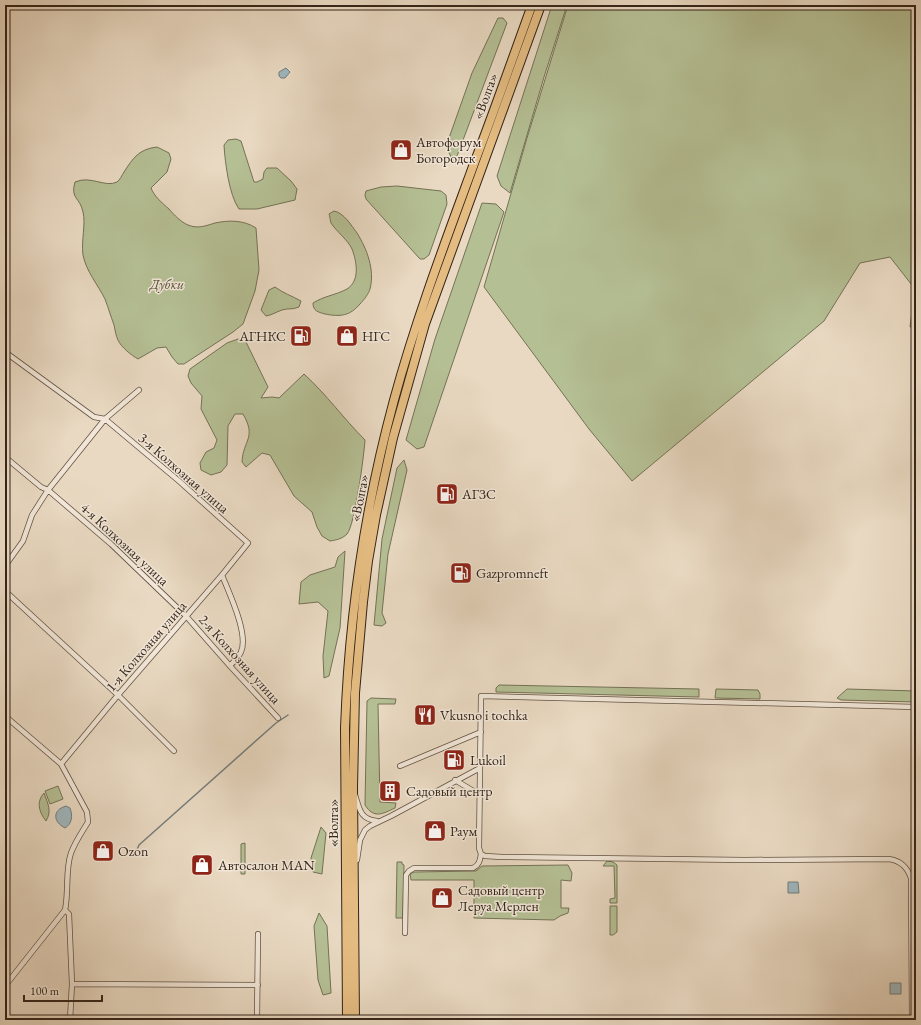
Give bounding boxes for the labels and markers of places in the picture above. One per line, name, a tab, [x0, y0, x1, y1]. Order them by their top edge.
place label: Автофорум Богородск	[415, 133, 481, 167]
shop icon: Автофорум Богородск	[388, 137, 414, 163]
fuel station icon: АГНКС	[288, 323, 314, 349]
shop icon: НГС	[334, 323, 360, 349]
place label: АГНКС	[238, 327, 286, 345]
place label: НГС	[362, 327, 390, 345]
fuel station icon: АГЗС	[434, 481, 460, 507]
place label: АГЗС	[461, 485, 496, 503]
fuel station icon: Gazpromneft	[448, 560, 474, 586]
place label: Gazpromneft	[476, 564, 549, 582]
restaurant icon: Vkusno i tochka	[412, 702, 438, 728]
place label: Vkusno i tochka	[440, 706, 528, 724]
fuel station icon: Lukoil	[441, 747, 467, 773]
place label: Lukoil	[470, 751, 506, 769]
building icon: Садовый центр	[377, 778, 403, 804]
place label: Садовый центр	[406, 782, 492, 800]
shop icon: Раум	[422, 818, 448, 844]
place label: Раум	[450, 822, 478, 840]
shop icon: Ozon	[90, 838, 116, 864]
place label: Ozon	[118, 842, 149, 860]
shop icon: Автосалон MAN	[189, 852, 215, 878]
place label: Автосалон MAN	[217, 856, 315, 874]
place label: Садовый центр Леруа Мерлен	[458, 881, 544, 915]
shop icon: Садовый центр Леруа Мерлен	[429, 885, 455, 911]

